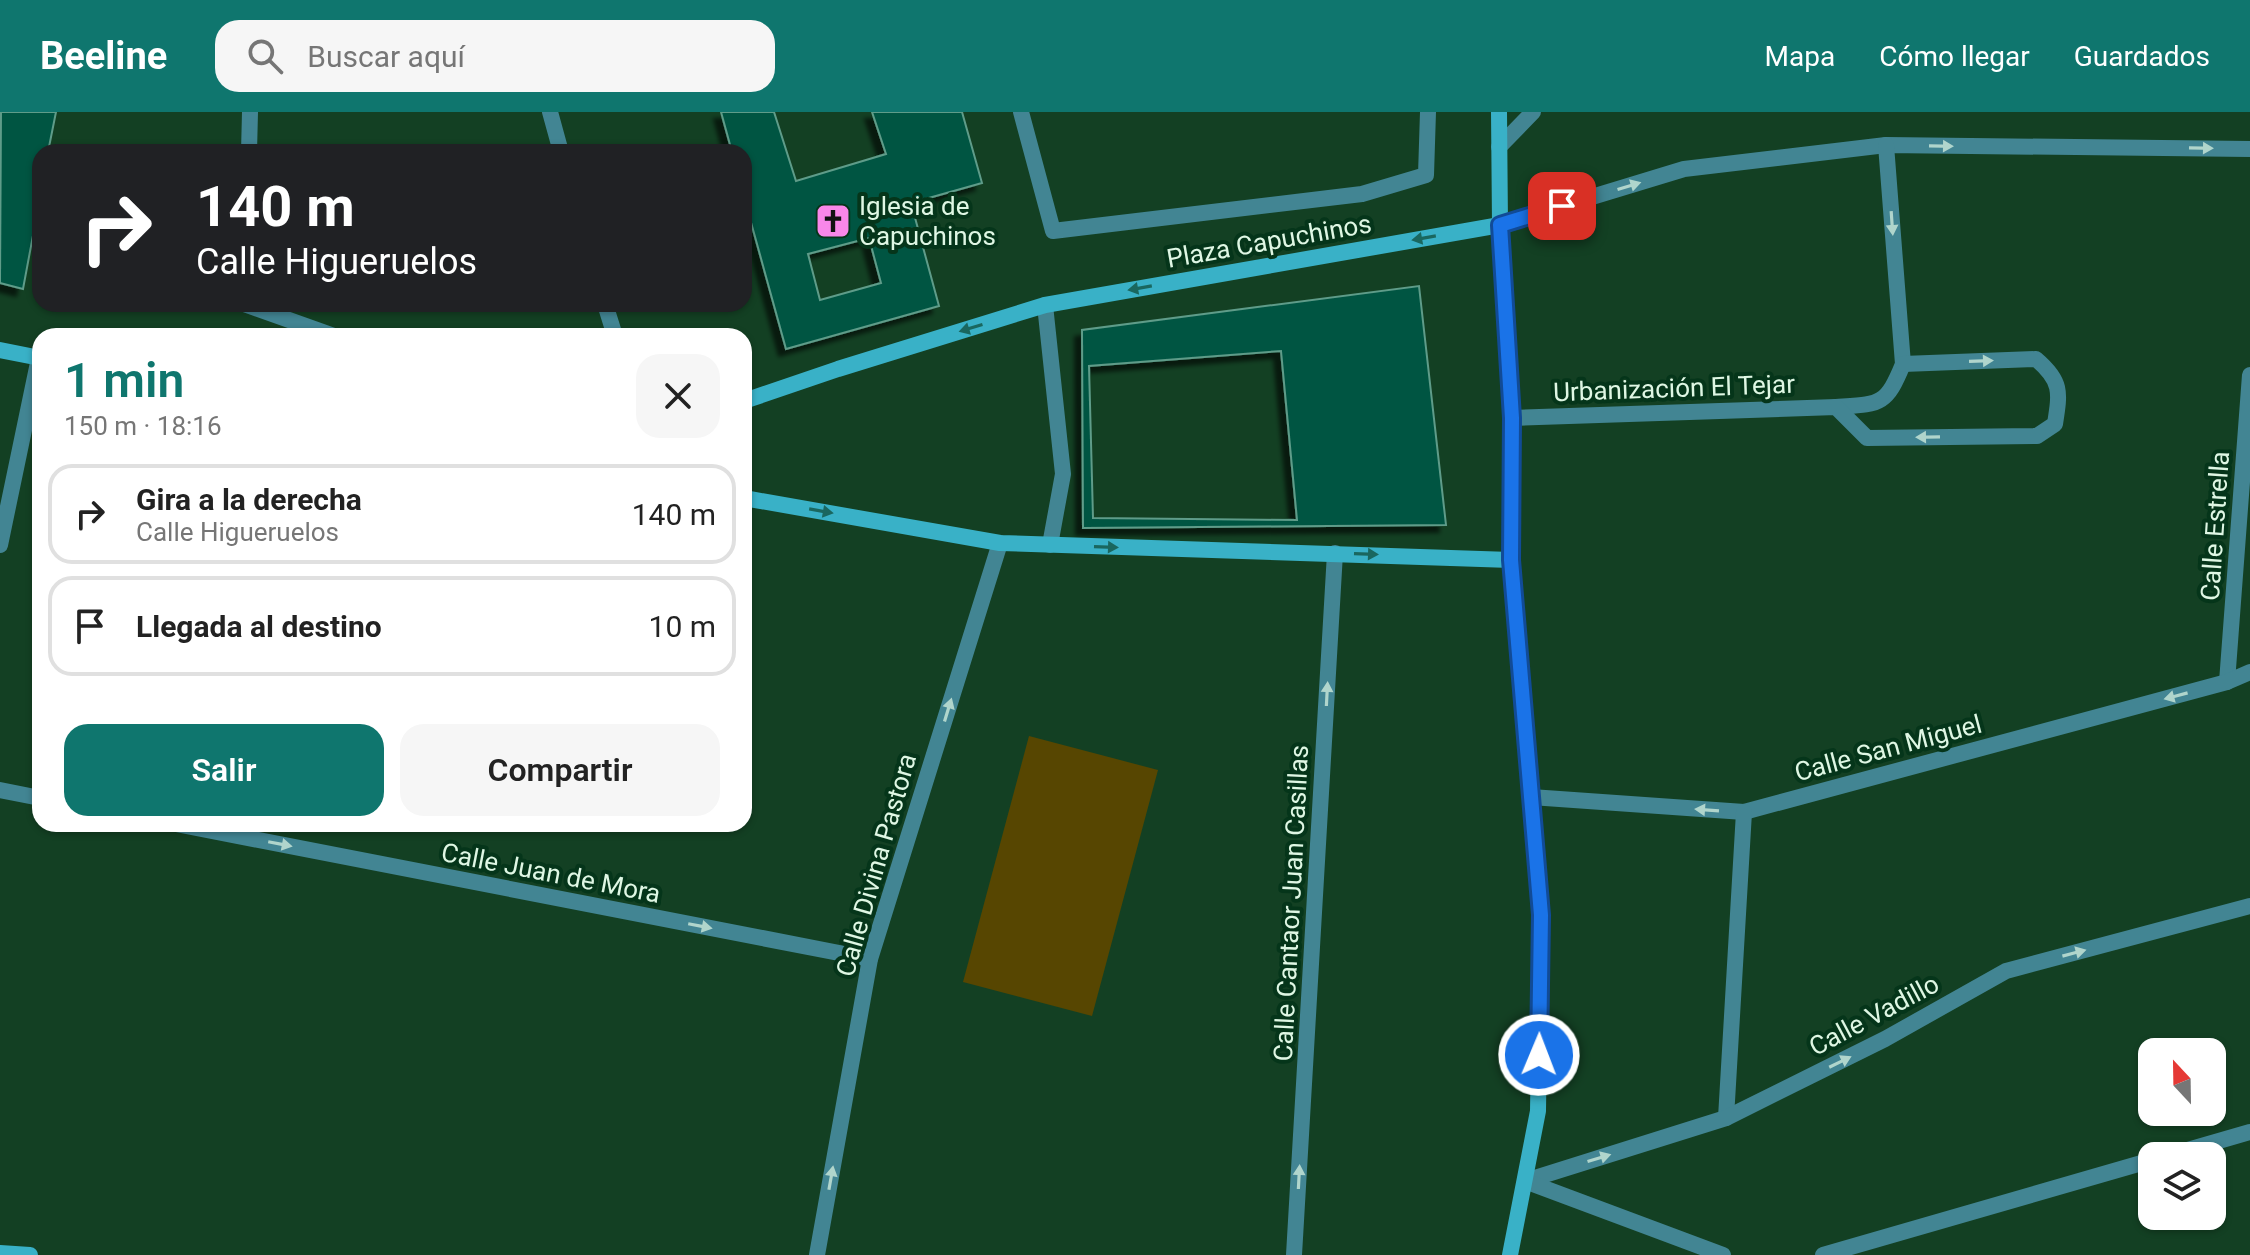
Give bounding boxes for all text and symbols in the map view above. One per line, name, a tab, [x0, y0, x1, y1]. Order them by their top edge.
search box	[215, 20, 775, 92]
text: Beeline	[40, 34, 167, 78]
icon: search	[243, 34, 287, 78]
text: Buscar aquí	[307, 39, 465, 74]
text: Mapa	[1765, 40, 1835, 73]
text: Cómo llegar	[1879, 40, 2030, 73]
text: Guardados	[2074, 40, 2210, 73]
one-way arrow	[1929, 139, 1954, 152]
one-way arrow	[2189, 142, 2214, 154]
pin	[1528, 172, 1596, 240]
text: 140 m	[196, 174, 355, 240]
icon: right	[64, 176, 168, 280]
one-way arrow	[1617, 179, 1641, 192]
icon: arrive	[1540, 184, 1584, 228]
place label: Iglesia de Capuchinos	[859, 191, 996, 251]
church icon: Iglesia de Capuchinos	[814, 202, 852, 240]
street label: Plaza Capuchinos	[1164, 208, 1374, 274]
one-way arrow	[1886, 211, 1899, 236]
one-way arrow	[1411, 232, 1436, 245]
text: Calle Higueruelos	[196, 241, 477, 283]
one-way arrow	[1127, 282, 1152, 295]
one-way arrow	[959, 322, 983, 335]
text: 1 min	[64, 352, 184, 409]
button: close	[636, 354, 720, 438]
one-way arrow	[1969, 355, 1994, 368]
street label: Urbanización El Tejar	[1553, 369, 1796, 407]
text: 150 m · 18:16	[64, 411, 222, 441]
one-way arrow	[1915, 431, 1940, 443]
street label: Calle Estrella	[2195, 450, 2235, 602]
text: Gira a la derecha	[136, 482, 362, 517]
icon: right	[68, 492, 112, 536]
text: 140 m	[632, 497, 716, 532]
one-way arrow	[809, 506, 834, 518]
text: Calle Higueruelos	[136, 517, 339, 547]
one-way arrow	[1094, 540, 1119, 553]
one-way arrow	[1354, 548, 1379, 561]
icon: arrive	[68, 604, 112, 648]
text: Llegada al destino	[136, 609, 382, 644]
text: 10 m	[649, 609, 716, 644]
one-way arrow	[1321, 681, 1334, 706]
one-way arrow	[2163, 690, 2188, 702]
one-way arrow	[942, 697, 954, 721]
street label: Calle San Miguel	[1791, 709, 1985, 787]
button: Salir	[64, 724, 384, 816]
button: Compartir	[400, 724, 720, 816]
street label: Calle Cantaor Juan Casillas	[1268, 744, 1314, 1062]
street label: Calle Divina Pastora	[830, 750, 922, 980]
one-way arrow	[1694, 803, 1719, 816]
street label: Calle Juan de Mora	[439, 837, 663, 909]
one-way arrow	[268, 839, 293, 851]
one-way arrow	[688, 920, 713, 933]
one-way arrow	[2063, 946, 2087, 959]
street label: Calle Vadillo	[1804, 968, 1944, 1062]
position arrow	[1497, 1013, 1581, 1097]
north arrow	[2138, 1038, 2226, 1126]
map controls	[2138, 1038, 2226, 1230]
one-way arrow	[1828, 1055, 1851, 1068]
button: layers	[2138, 1142, 2226, 1230]
one-way arrow	[1588, 1151, 1612, 1164]
one-way arrow	[1292, 1164, 1305, 1189]
one-way arrow	[825, 1165, 837, 1190]

